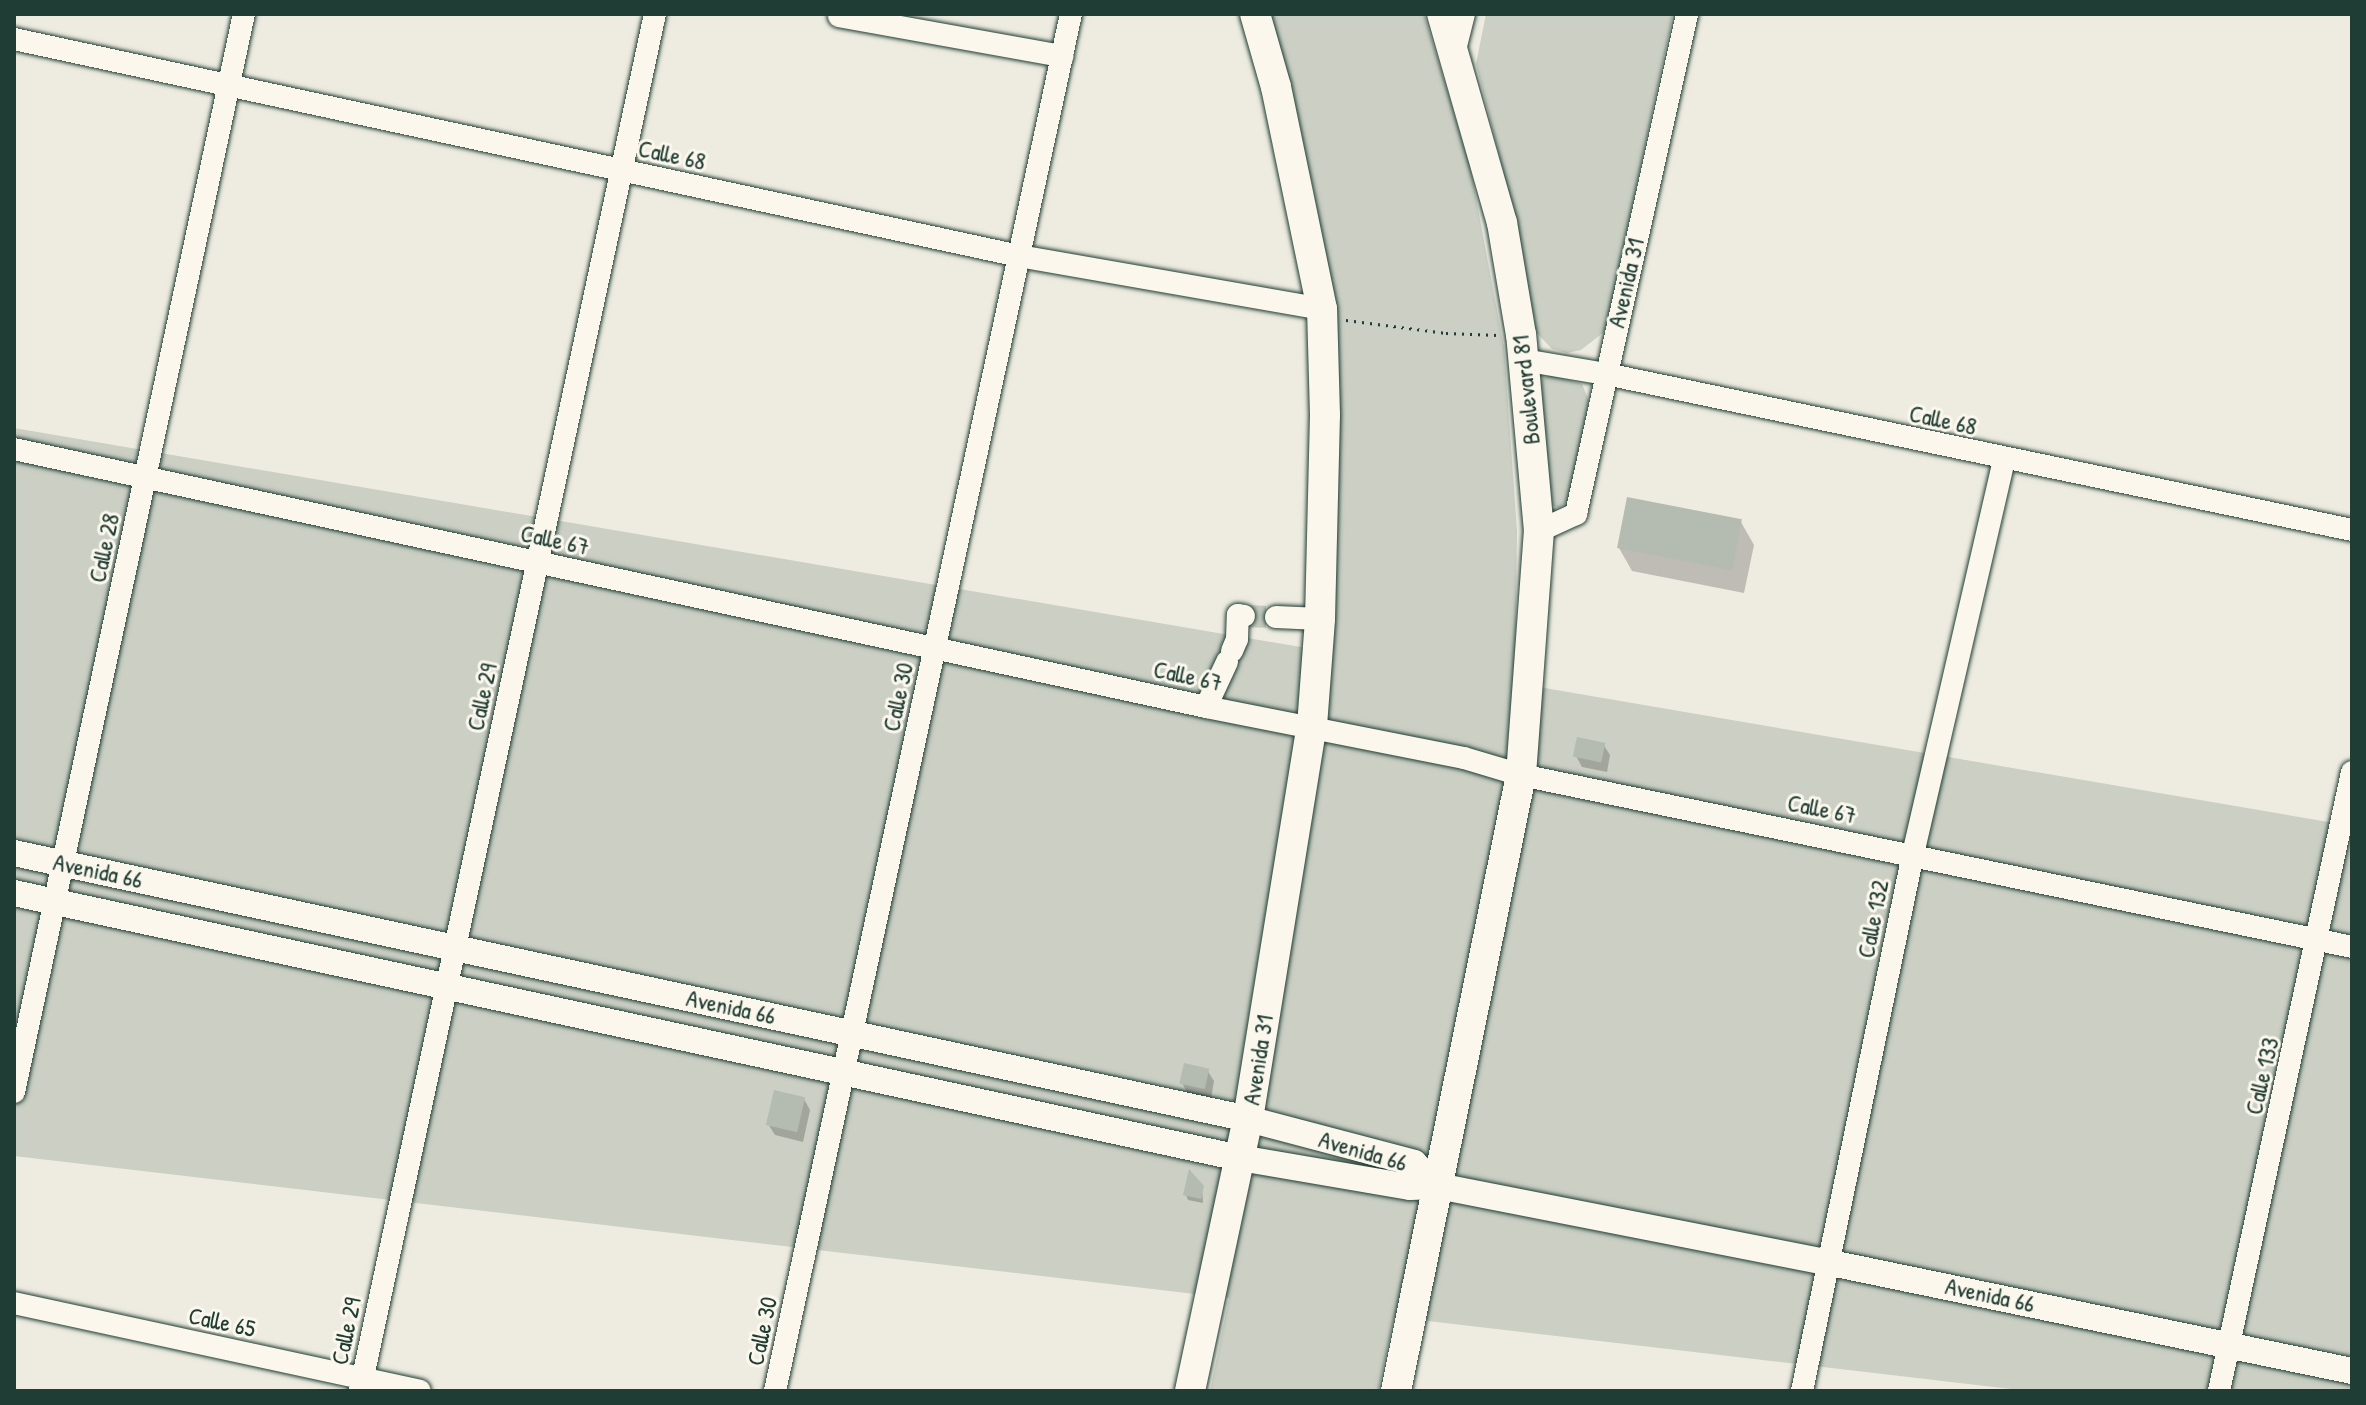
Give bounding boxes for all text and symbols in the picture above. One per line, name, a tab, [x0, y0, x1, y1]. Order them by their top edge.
street label: Calle 68	[636, 134, 708, 176]
street label: Avenida 31	[1602, 236, 1650, 330]
street label: Boulevard 81	[1506, 334, 1546, 446]
street label: Calle 68	[1907, 399, 1979, 441]
street label: Calle 28	[83, 511, 125, 585]
street label: Calle 67	[518, 519, 592, 561]
street label: Calle 67	[1151, 655, 1225, 697]
street label: Calle 30	[877, 660, 919, 734]
street label: Calle 29	[461, 661, 503, 733]
street label: Calle 67	[1785, 788, 1859, 830]
street label: Avenida 66	[51, 848, 145, 894]
street label: Calle 132	[1851, 878, 1895, 960]
street label: Avenida 66	[684, 984, 778, 1030]
street label: Avenida 31	[1237, 1013, 1279, 1107]
street label: Calle 133	[2239, 1035, 2285, 1117]
street label: Avenida 66	[1316, 1125, 1410, 1177]
street label: Avenida 66	[1943, 1272, 2037, 1318]
street label: Calle 30	[741, 1294, 783, 1368]
street label: Calle 29	[325, 1295, 367, 1367]
street label: Calle 65	[186, 1301, 258, 1343]

